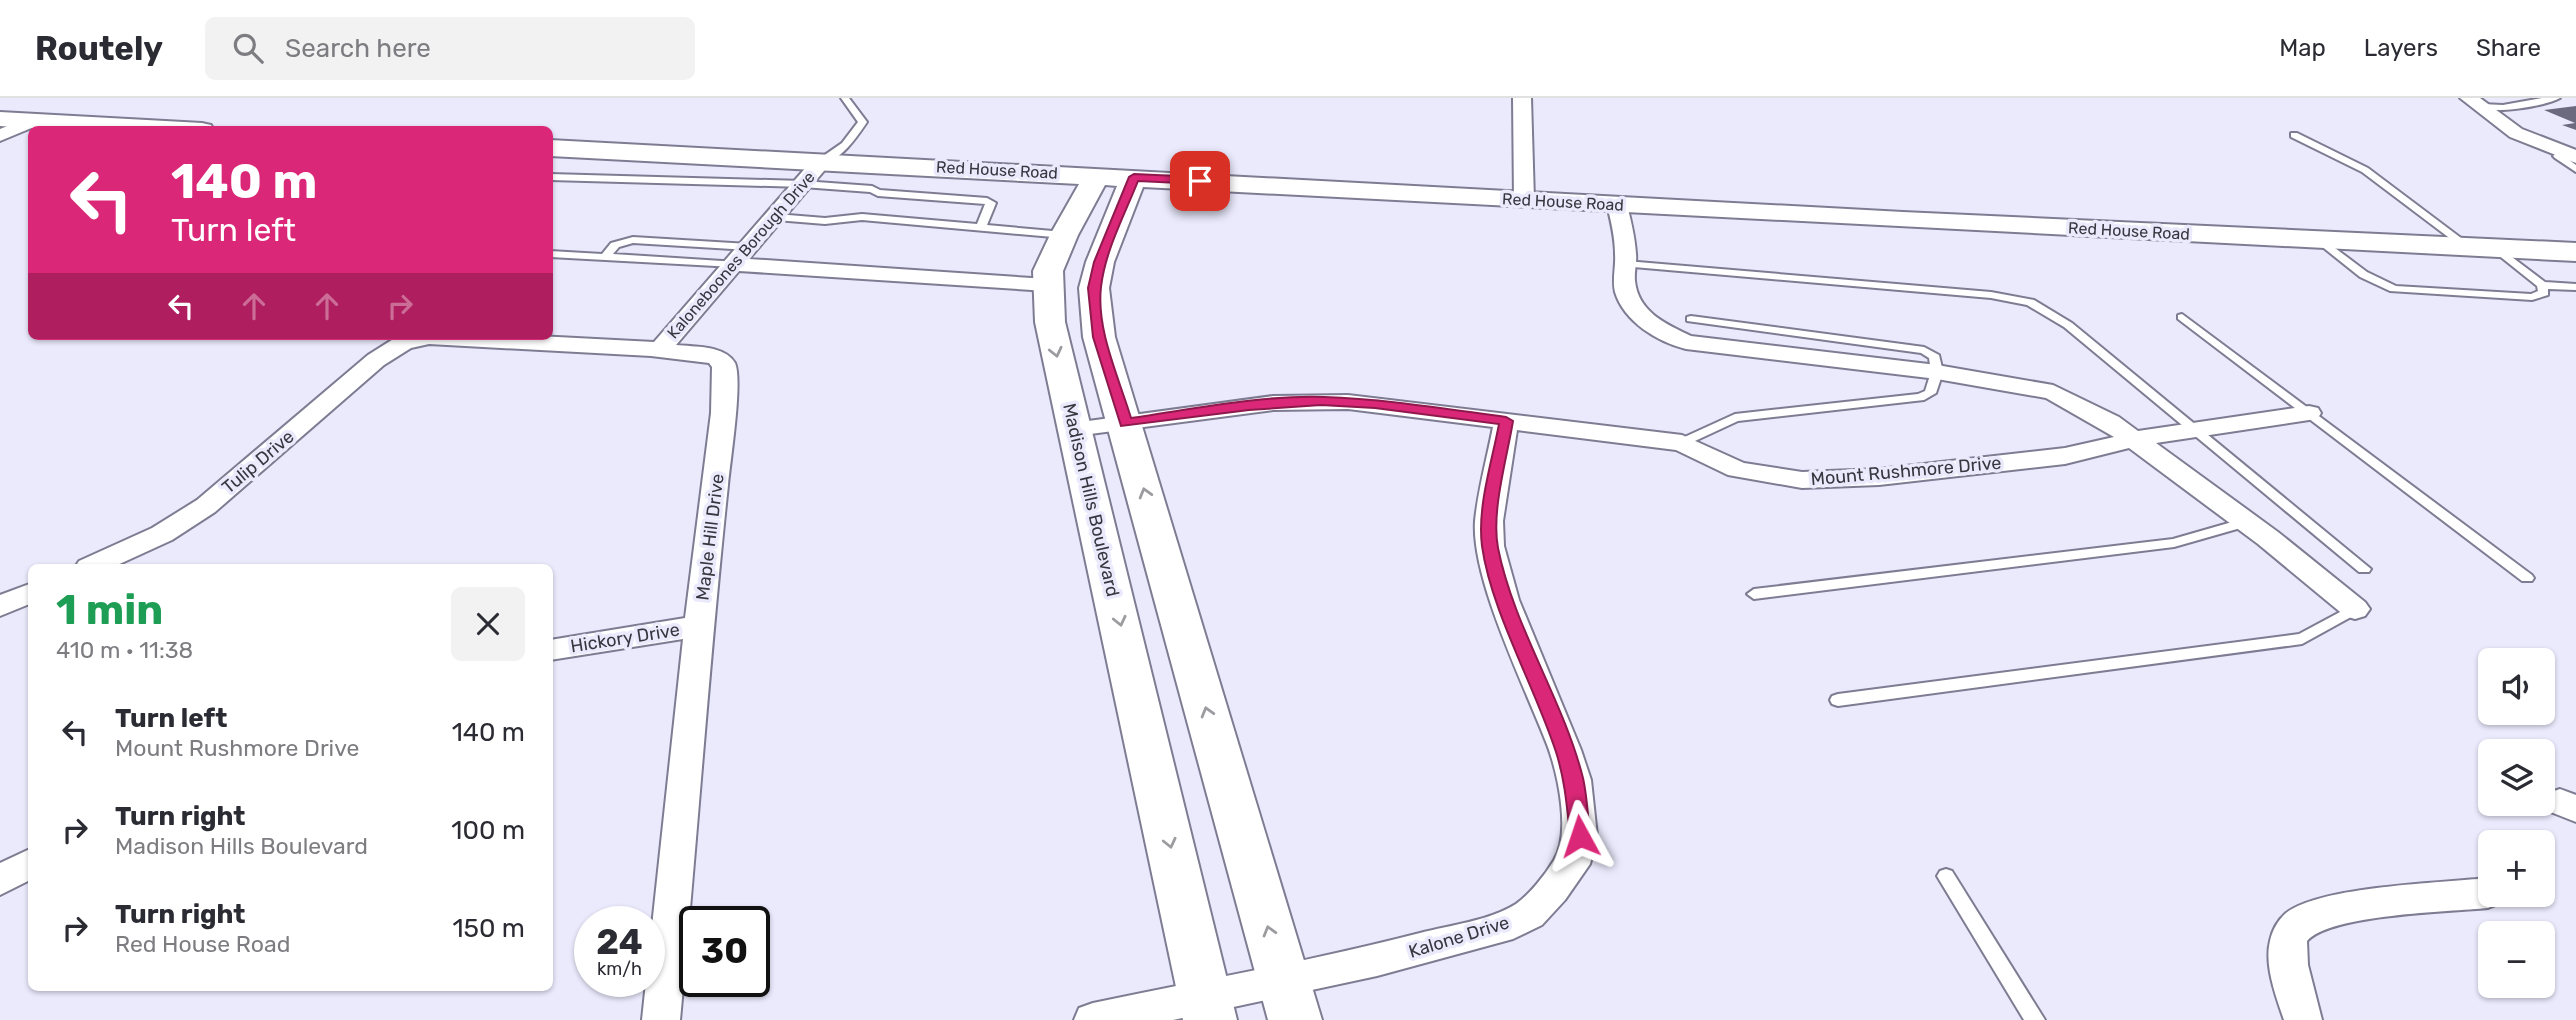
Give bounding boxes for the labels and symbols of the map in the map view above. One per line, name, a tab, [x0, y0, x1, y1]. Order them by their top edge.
pin	[1170, 151, 1230, 211]
street label: Red House Road	[936, 157, 1058, 183]
street label: Kaloneboones Borough Drive	[663, 168, 819, 342]
street label: Red House Road	[1502, 189, 1624, 215]
street label: Red House Road	[2068, 218, 2190, 244]
one-way arrow	[1048, 346, 1062, 358]
street label: Madison Hills Boulevard	[1058, 401, 1124, 599]
street label: Tulip Drive	[218, 426, 298, 498]
street label: Mount Rushmore Drive	[1810, 452, 2002, 490]
street label: Maple Hill Drive	[691, 472, 729, 602]
one-way arrow	[1139, 487, 1154, 499]
one-way arrow	[1112, 615, 1127, 627]
street label: Hickory Drive	[569, 619, 681, 657]
one-way arrow	[1201, 706, 1216, 718]
position arrow	[1543, 799, 1617, 873]
one-way arrow	[1162, 837, 1176, 849]
speed limit sign: 30	[679, 906, 770, 997]
street label: Kalone Drive	[1406, 911, 1512, 963]
one-way arrow	[1263, 925, 1277, 937]

